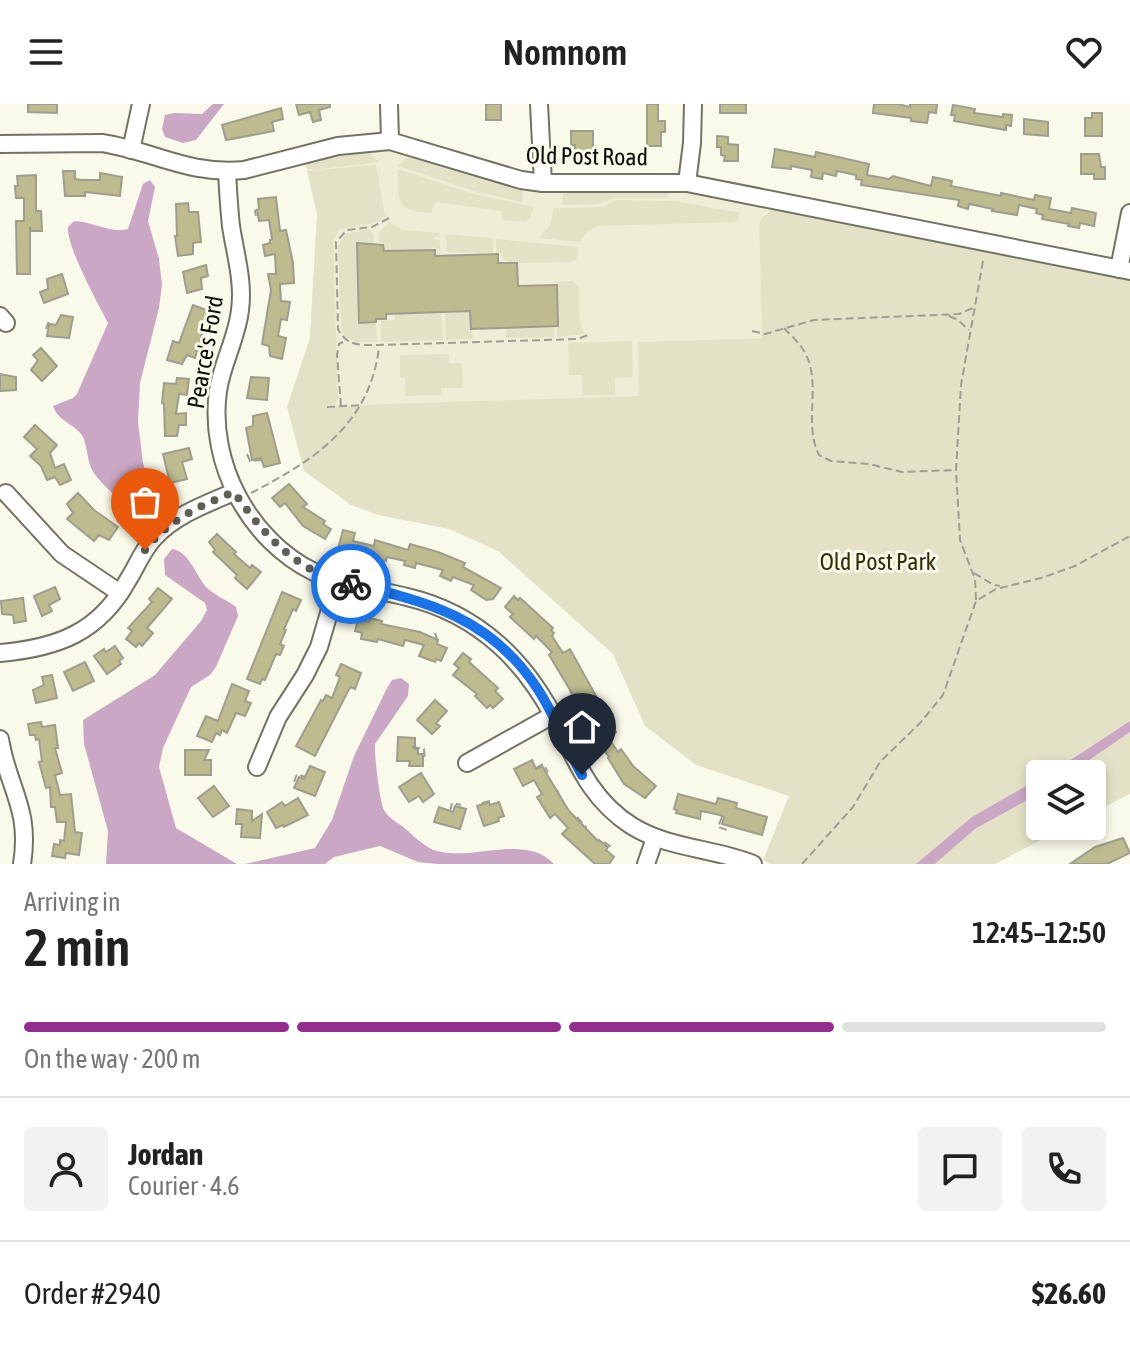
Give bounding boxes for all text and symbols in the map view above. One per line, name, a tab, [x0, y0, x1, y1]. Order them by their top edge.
icon: menu	[24, 30, 68, 74]
icon: heart	[1062, 30, 1106, 74]
text: Nomnom	[503, 31, 627, 73]
street label: Old Post Road	[526, 141, 648, 171]
street label: Pearce's Ford	[182, 293, 228, 411]
pin	[111, 468, 179, 550]
icon: bag	[123, 480, 167, 524]
courier	[311, 544, 391, 624]
park label: Old Post Park	[820, 548, 937, 575]
icon: bike	[329, 562, 373, 606]
pin	[548, 693, 616, 775]
icon: home	[560, 705, 604, 749]
map controls	[1026, 760, 1106, 840]
button: layers	[1026, 760, 1106, 840]
text: Arriving in	[24, 887, 121, 917]
text: 12:45–12:50	[972, 915, 1106, 949]
text: 2 min	[24, 917, 130, 977]
text: On the way · 200 m	[24, 1044, 201, 1074]
button: person	[24, 1127, 108, 1211]
button: chat	[918, 1127, 1002, 1211]
button: phone	[1022, 1127, 1106, 1211]
text: Jordan	[128, 1137, 203, 1171]
text: Courier · 4.6	[128, 1171, 239, 1201]
text: Order #2940	[24, 1276, 161, 1310]
text: $26.60	[1032, 1276, 1106, 1310]

